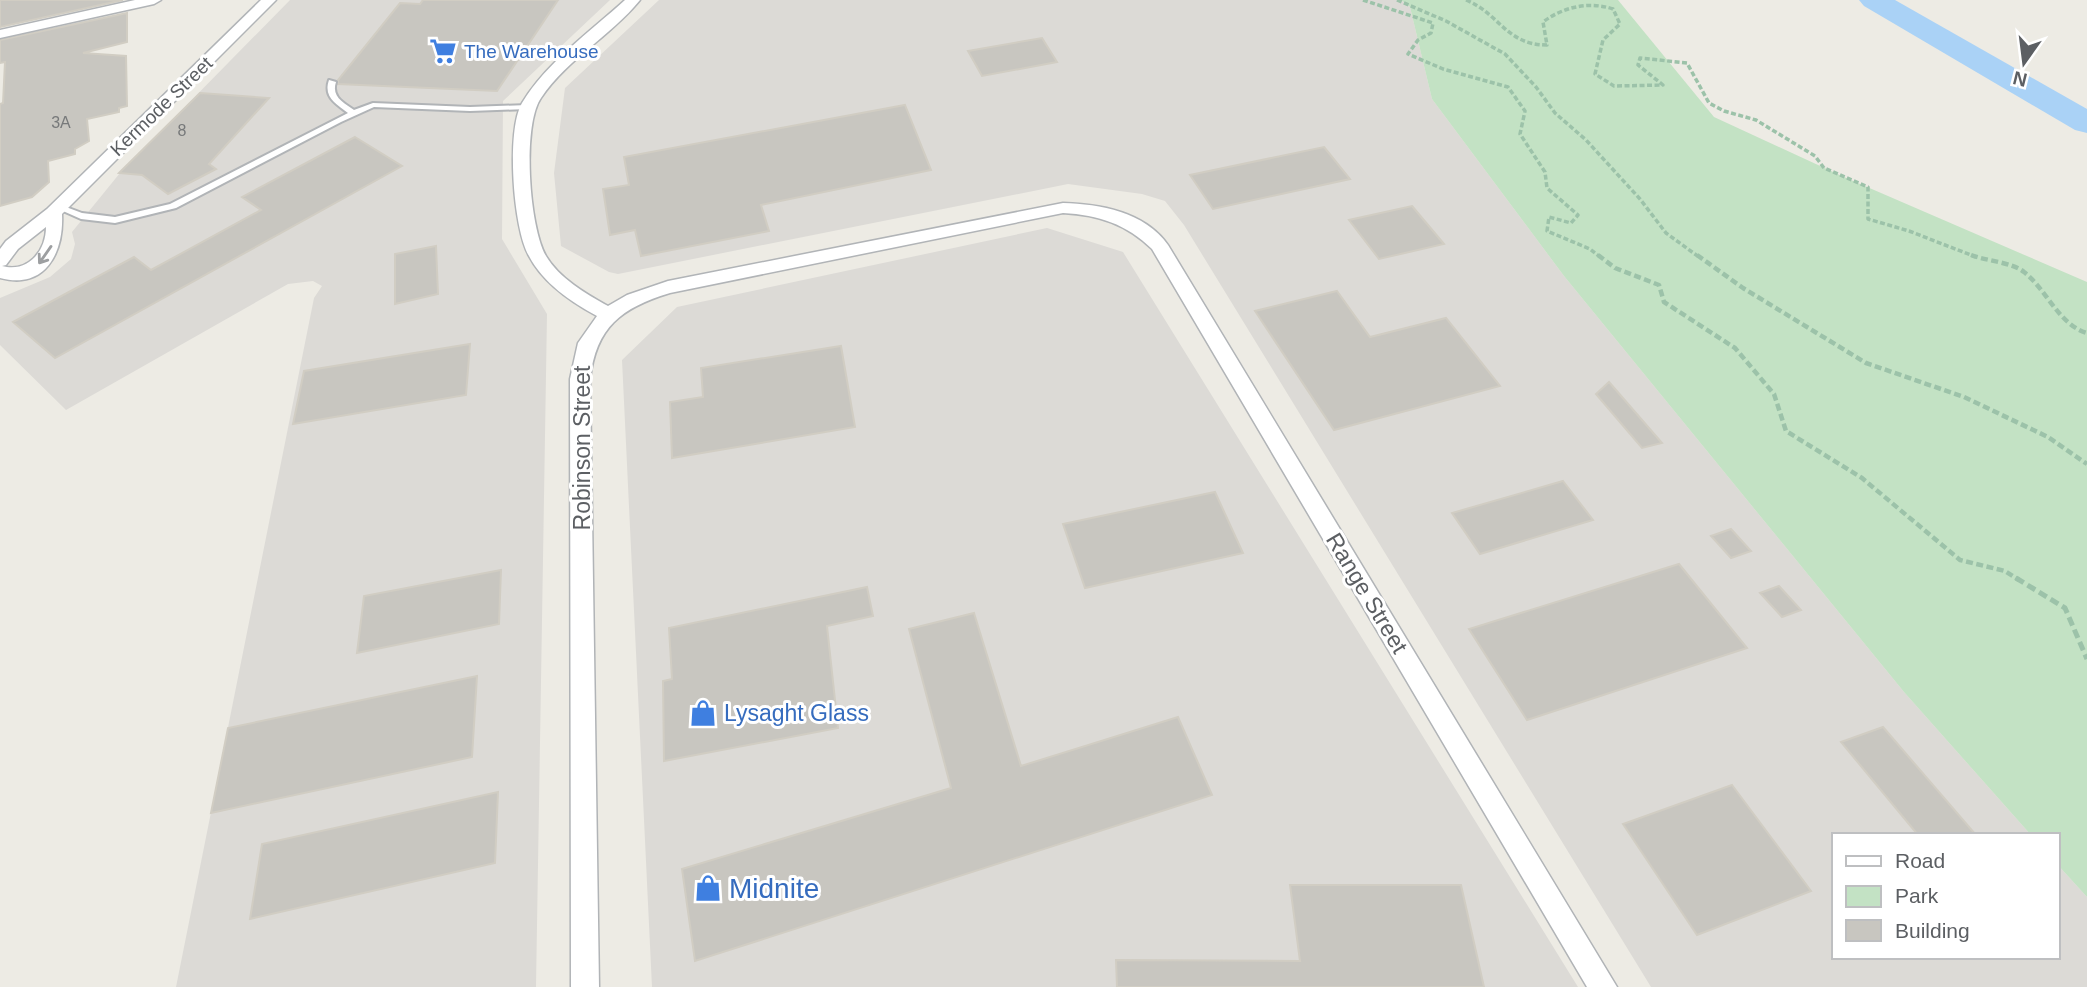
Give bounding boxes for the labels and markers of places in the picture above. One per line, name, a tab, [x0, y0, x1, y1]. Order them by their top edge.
supermarket icon: The Warehouse	[428, 36, 458, 66]
place label: The Warehouse	[464, 41, 598, 62]
shop icon: Lysaght Glass	[688, 698, 718, 728]
place label: Lysaght Glass	[724, 700, 869, 726]
shop icon: Midnite	[693, 873, 723, 903]
place label: Midnite	[729, 873, 819, 904]

